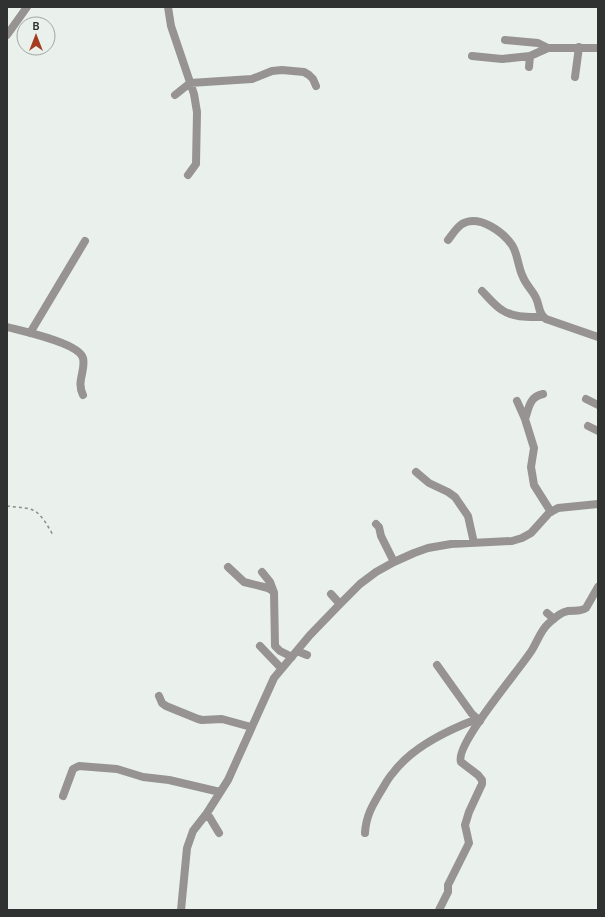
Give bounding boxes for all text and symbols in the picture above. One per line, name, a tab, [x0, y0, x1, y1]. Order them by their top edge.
north arrow	[16, 16, 56, 56]
text: B	[32, 19, 40, 33]

